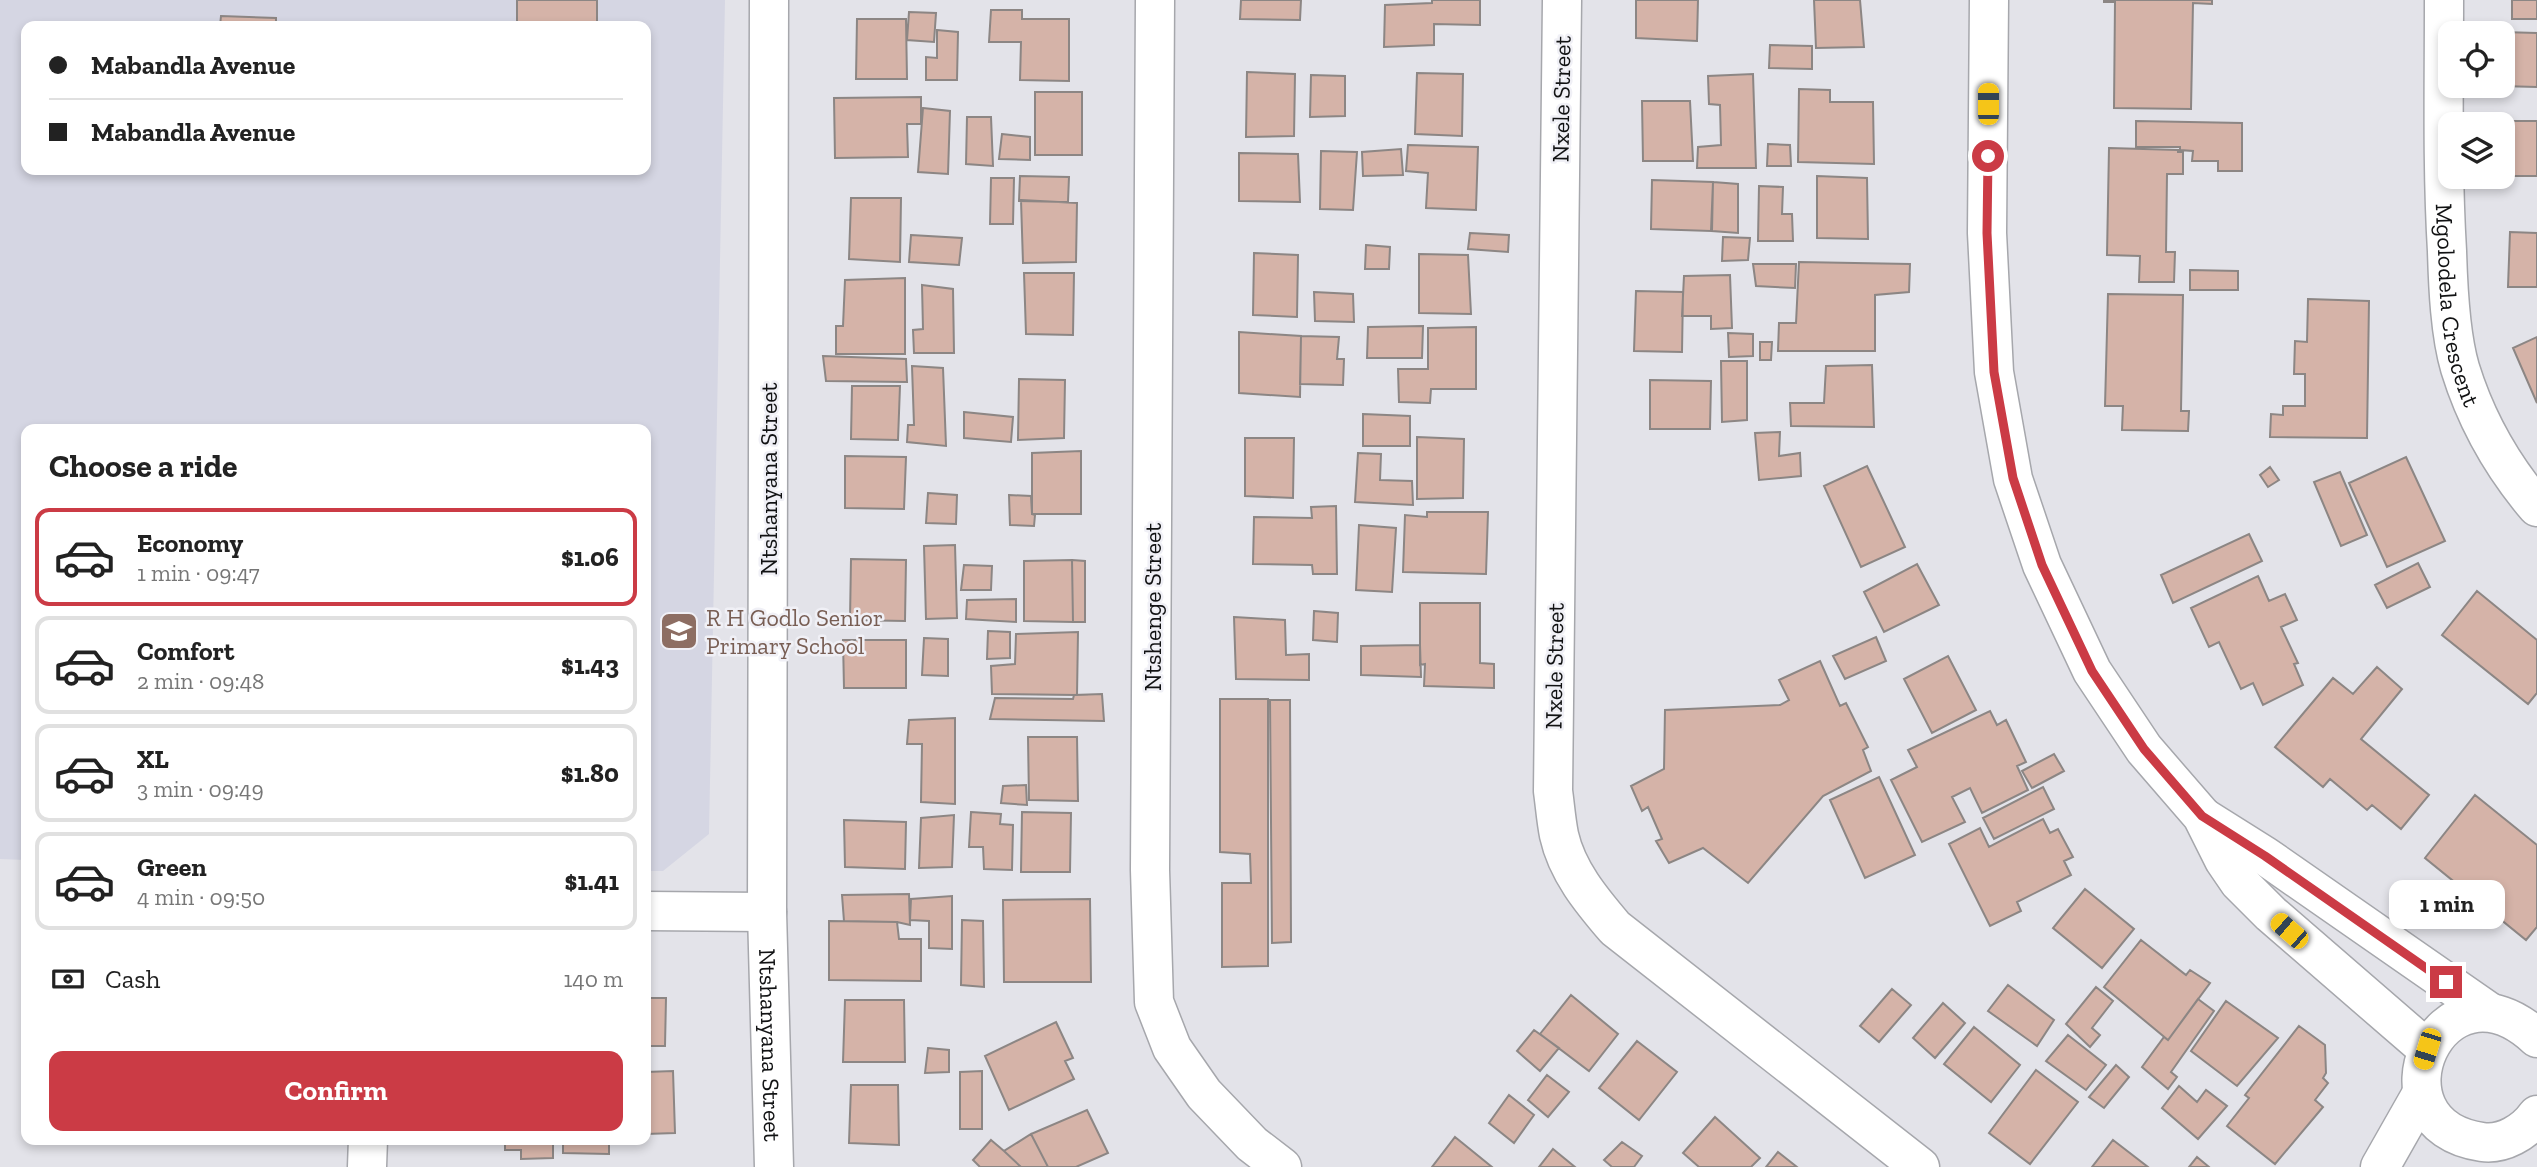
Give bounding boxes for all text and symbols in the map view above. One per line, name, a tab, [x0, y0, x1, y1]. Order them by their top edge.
map controls	[2438, 21, 2515, 189]
button: locate	[2438, 21, 2515, 98]
street label: Nxele Street	[1545, 35, 1577, 163]
text: Mabandla Avenue	[91, 49, 295, 81]
car	[1978, 83, 1999, 125]
button: layers	[2438, 112, 2515, 189]
text: Mabandla Avenue	[91, 116, 295, 148]
route start	[1972, 140, 2004, 172]
street label: Mgolodela Crescent	[2430, 203, 2487, 411]
street label: Ntshanyana Street	[754, 382, 783, 575]
text: Choose a ride	[49, 447, 237, 485]
street label: Ntshenge Street	[1138, 523, 1167, 691]
icon: car	[53, 526, 116, 589]
text: Economy	[137, 527, 243, 559]
text: $1.06	[561, 541, 619, 573]
text: 1 min · 09:47	[137, 559, 260, 587]
street label: Nxele Street	[1538, 602, 1570, 730]
place label: R H Godlo Senior Primary School	[706, 603, 883, 660]
school or university icon: R H Godlo Senior Primary School	[658, 610, 700, 652]
icon: car	[53, 634, 116, 697]
text: Comfort	[137, 635, 234, 667]
text: $1.43	[561, 649, 619, 681]
text: 2 min · 09:48	[137, 667, 264, 695]
icon: car	[53, 742, 116, 805]
text: XL	[137, 743, 169, 775]
text: $1.80	[561, 757, 619, 789]
text: 3 min · 09:49	[137, 775, 264, 803]
icon: car	[53, 850, 116, 913]
text: Green	[137, 851, 207, 883]
text: $1.41	[564, 865, 619, 897]
callout: 1 min	[2388, 880, 2504, 930]
text: 4 min · 09:50	[137, 883, 265, 911]
text: 1 min	[2420, 890, 2474, 918]
car	[2267, 909, 2312, 953]
street label: Ntshanyana Street	[754, 948, 788, 1142]
icon: cash	[49, 960, 87, 998]
text: Cash	[105, 963, 160, 995]
text: 140 m	[563, 965, 623, 993]
route end	[2430, 966, 2462, 998]
car	[2411, 1026, 2444, 1072]
button: Confirm	[49, 1051, 623, 1131]

